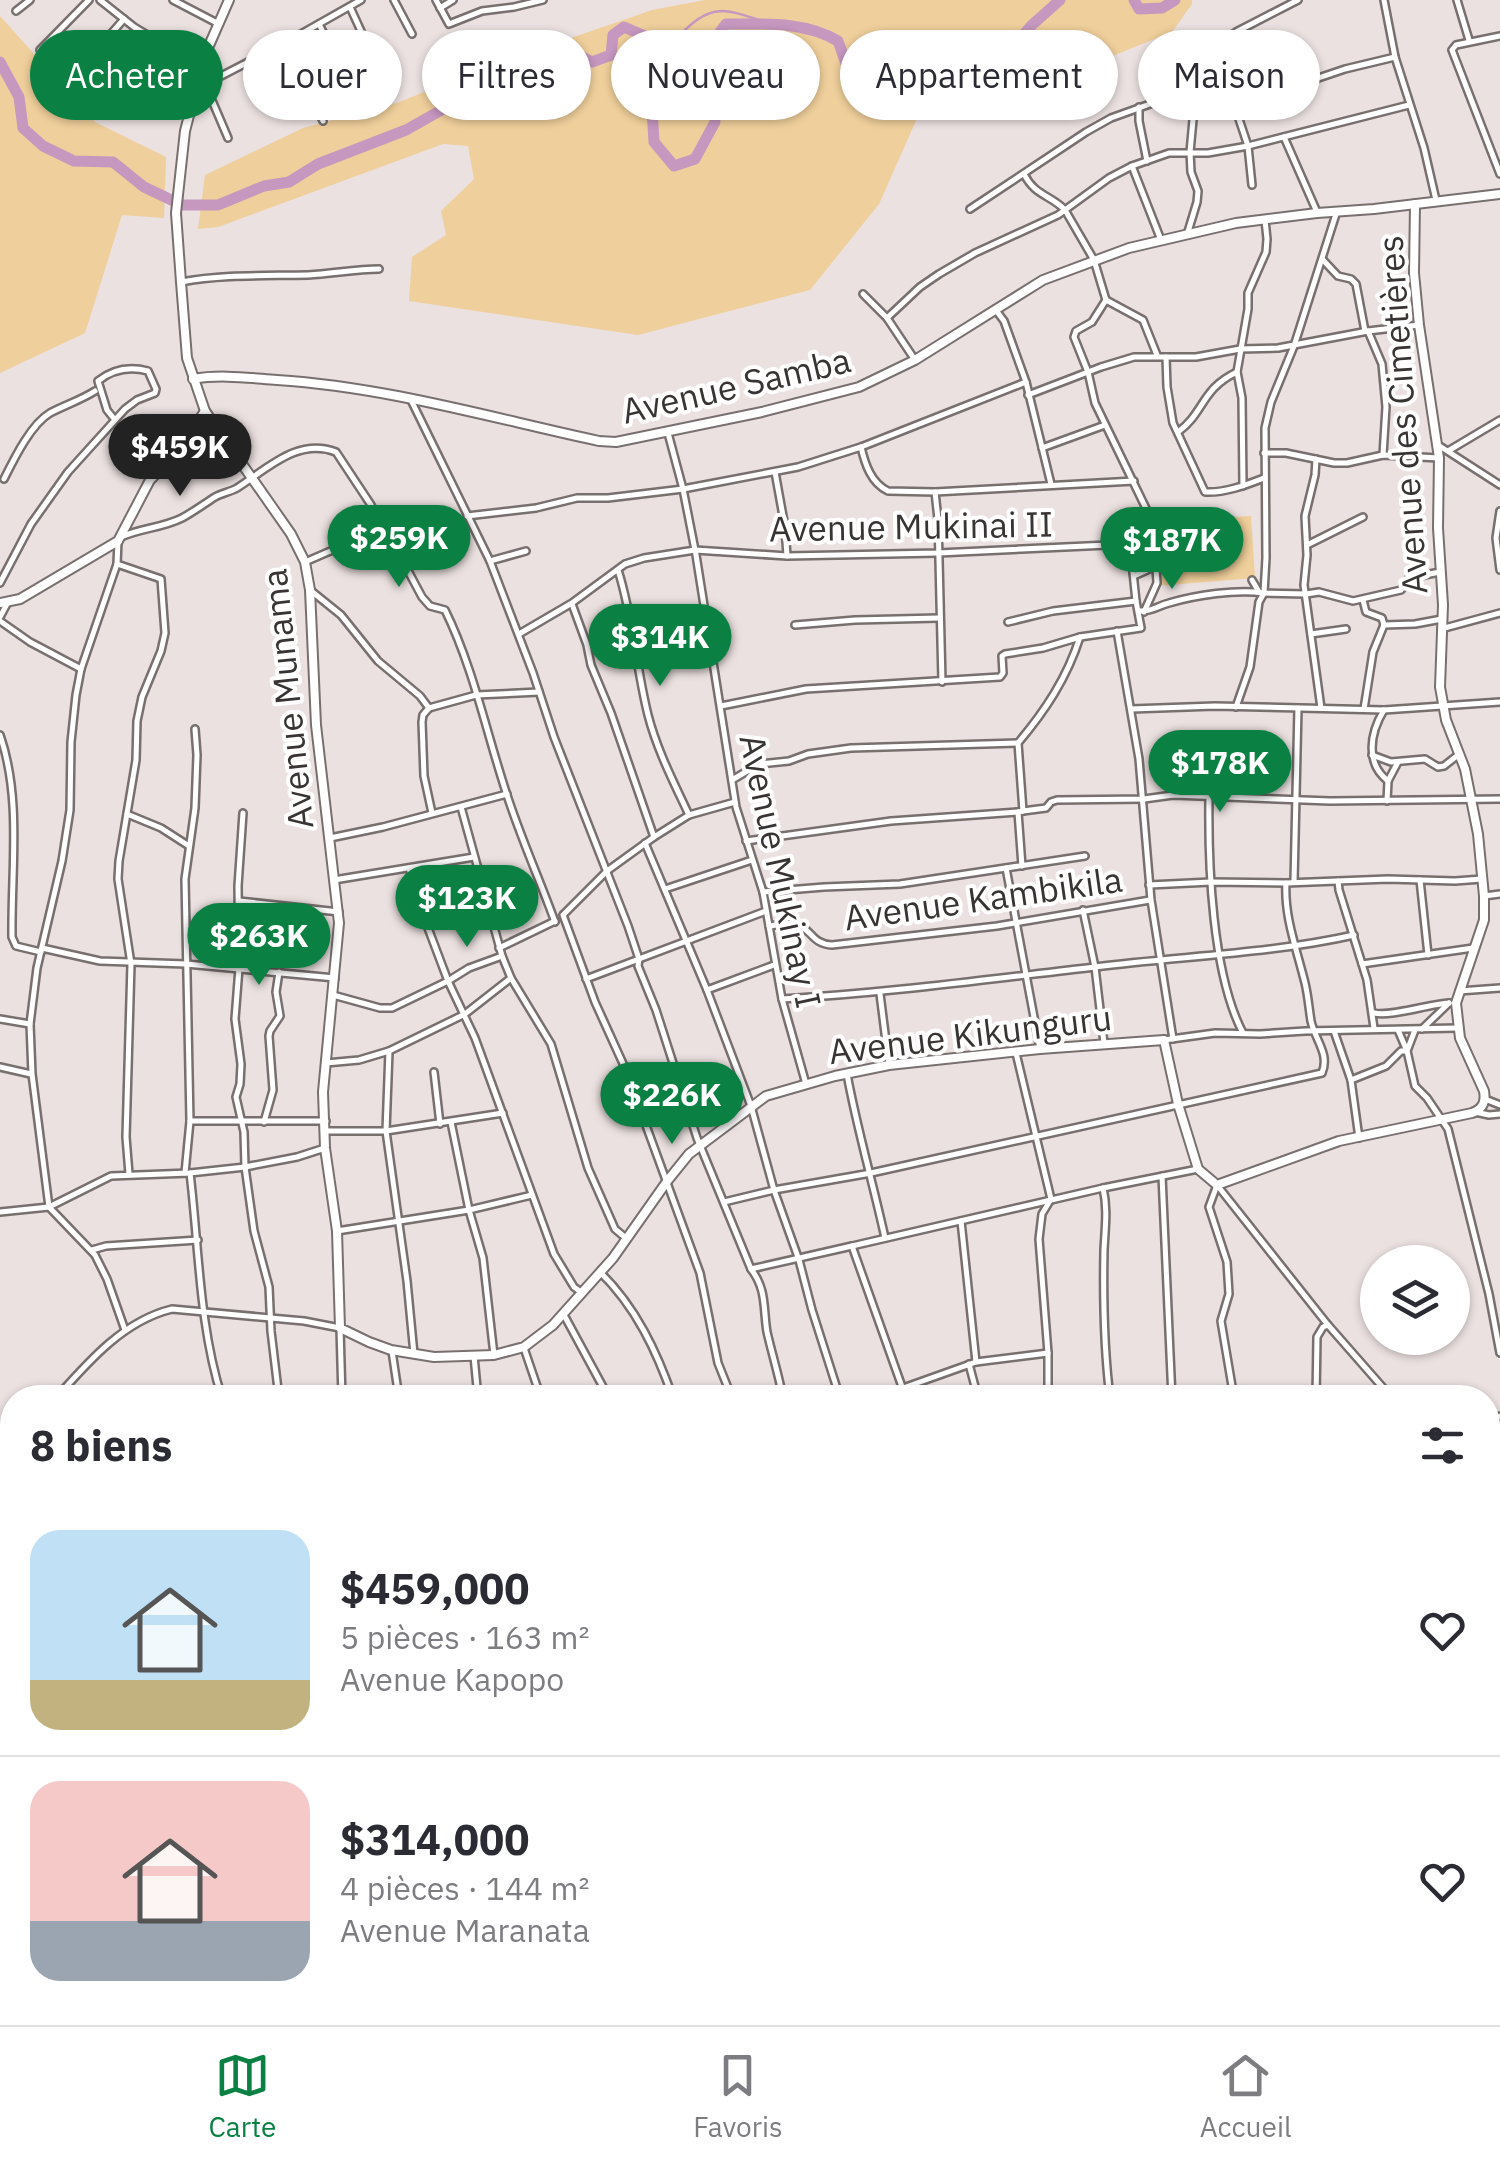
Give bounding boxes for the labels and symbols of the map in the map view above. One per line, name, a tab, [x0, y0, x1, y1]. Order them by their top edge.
street label: Avenue des Cimetières	[1367, 234, 1437, 596]
street label: Avenue Samba	[617, 336, 855, 434]
pin: $459K	[110, 414, 250, 499]
street label: Avenue Mukinai II	[769, 501, 1053, 551]
pin: $259K	[329, 505, 469, 590]
pin: $187K	[1102, 507, 1242, 592]
street label: Avenue Munama	[250, 567, 324, 831]
pin: $314K	[590, 604, 730, 689]
street label: Avenue Mukinay I	[730, 730, 832, 1012]
pin: $178K	[1150, 730, 1290, 815]
street label: Avenue Kambikila	[841, 856, 1125, 940]
pin: $123K	[397, 865, 537, 950]
pin: $263K	[189, 903, 329, 988]
street label: Avenue Kikunguru	[826, 994, 1114, 1074]
pin: $226K	[602, 1062, 742, 1147]

